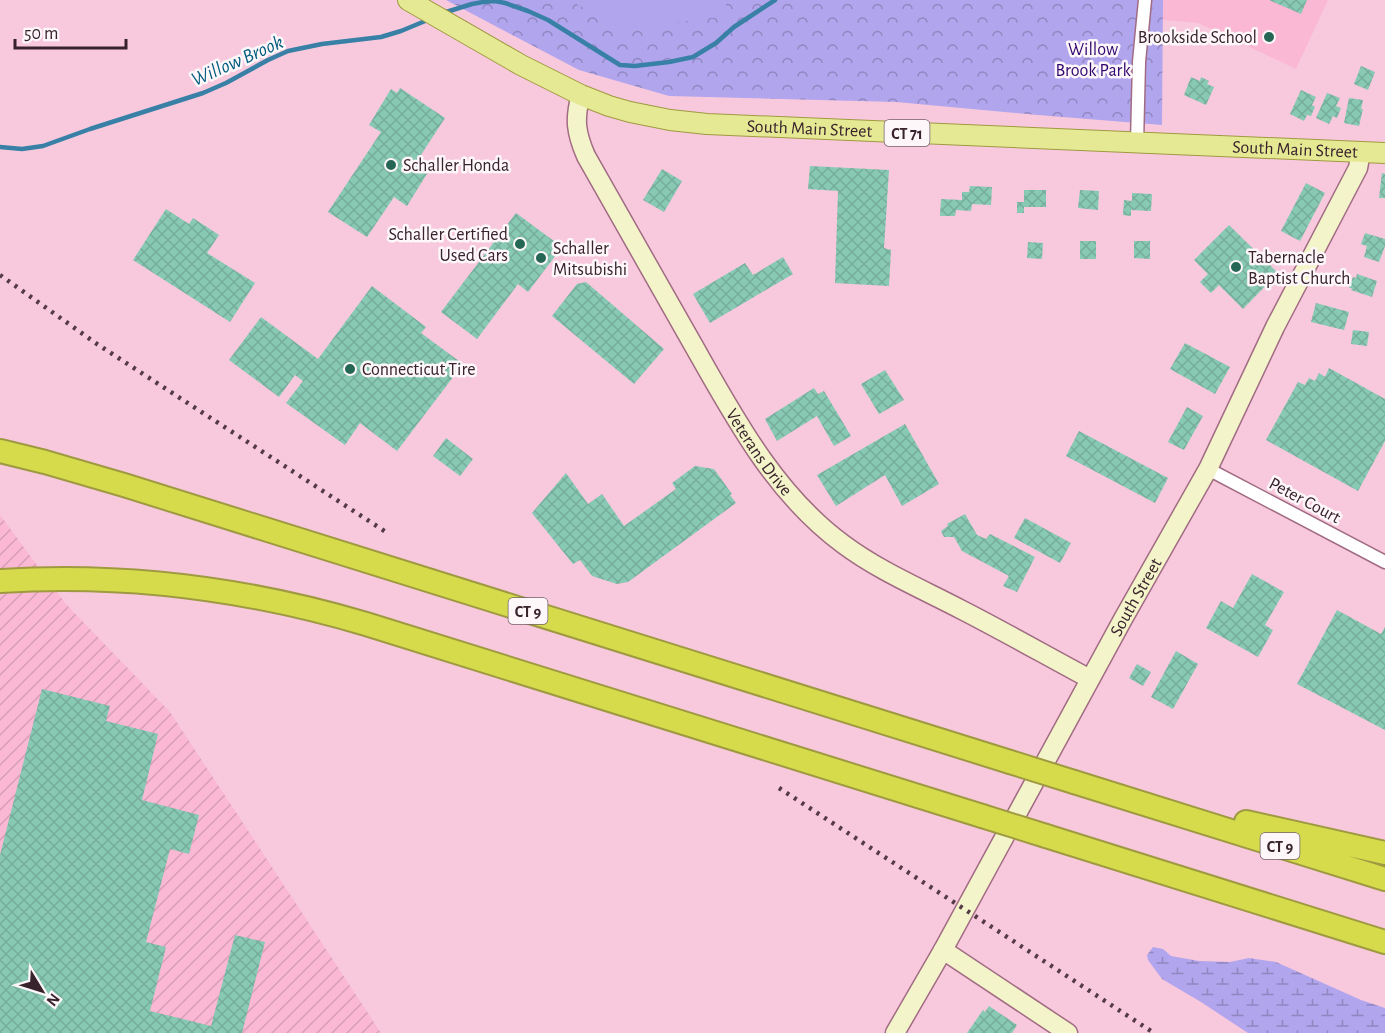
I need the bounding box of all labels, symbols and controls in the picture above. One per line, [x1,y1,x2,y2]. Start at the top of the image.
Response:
scale bar [15,12,126,50]
text: 50 m [24,25,58,43]
place label: Brookside School [1138,29,1257,47]
marker: Brookside School [1262,30,1276,44]
water label: Willow Brook [189,32,286,90]
park label: Willow Brook Park [1055,41,1131,80]
street label: South Main Street [746,118,873,141]
road number: CT 71 [884,120,930,146]
street label: South Main Street [1232,138,1358,162]
place label: Schaller Honda [403,157,509,175]
marker: Schaller Honda [384,158,398,172]
place label: Schaller Certified Used Cars [388,226,508,265]
marker: Schaller Certified Used Cars [513,237,527,251]
place label: Schaller Mitsubishi [553,240,627,279]
place label: Tabernacle Baptist Church [1248,249,1350,288]
marker: Schaller Mitsubishi [534,251,548,265]
marker: Tabernacle Baptist Church [1229,260,1243,274]
place label: Connecticut Tire [362,361,475,379]
marker: Connecticut Tire [343,362,357,376]
street label: Veterans Drive [722,406,795,500]
street label: Peter Court [1266,475,1343,527]
street label: South Street [1107,555,1166,640]
road number: CT 9 [508,598,548,624]
road number: CT 9 [1260,833,1300,859]
north arrow [12,961,72,1021]
text: N [43,990,63,1009]

